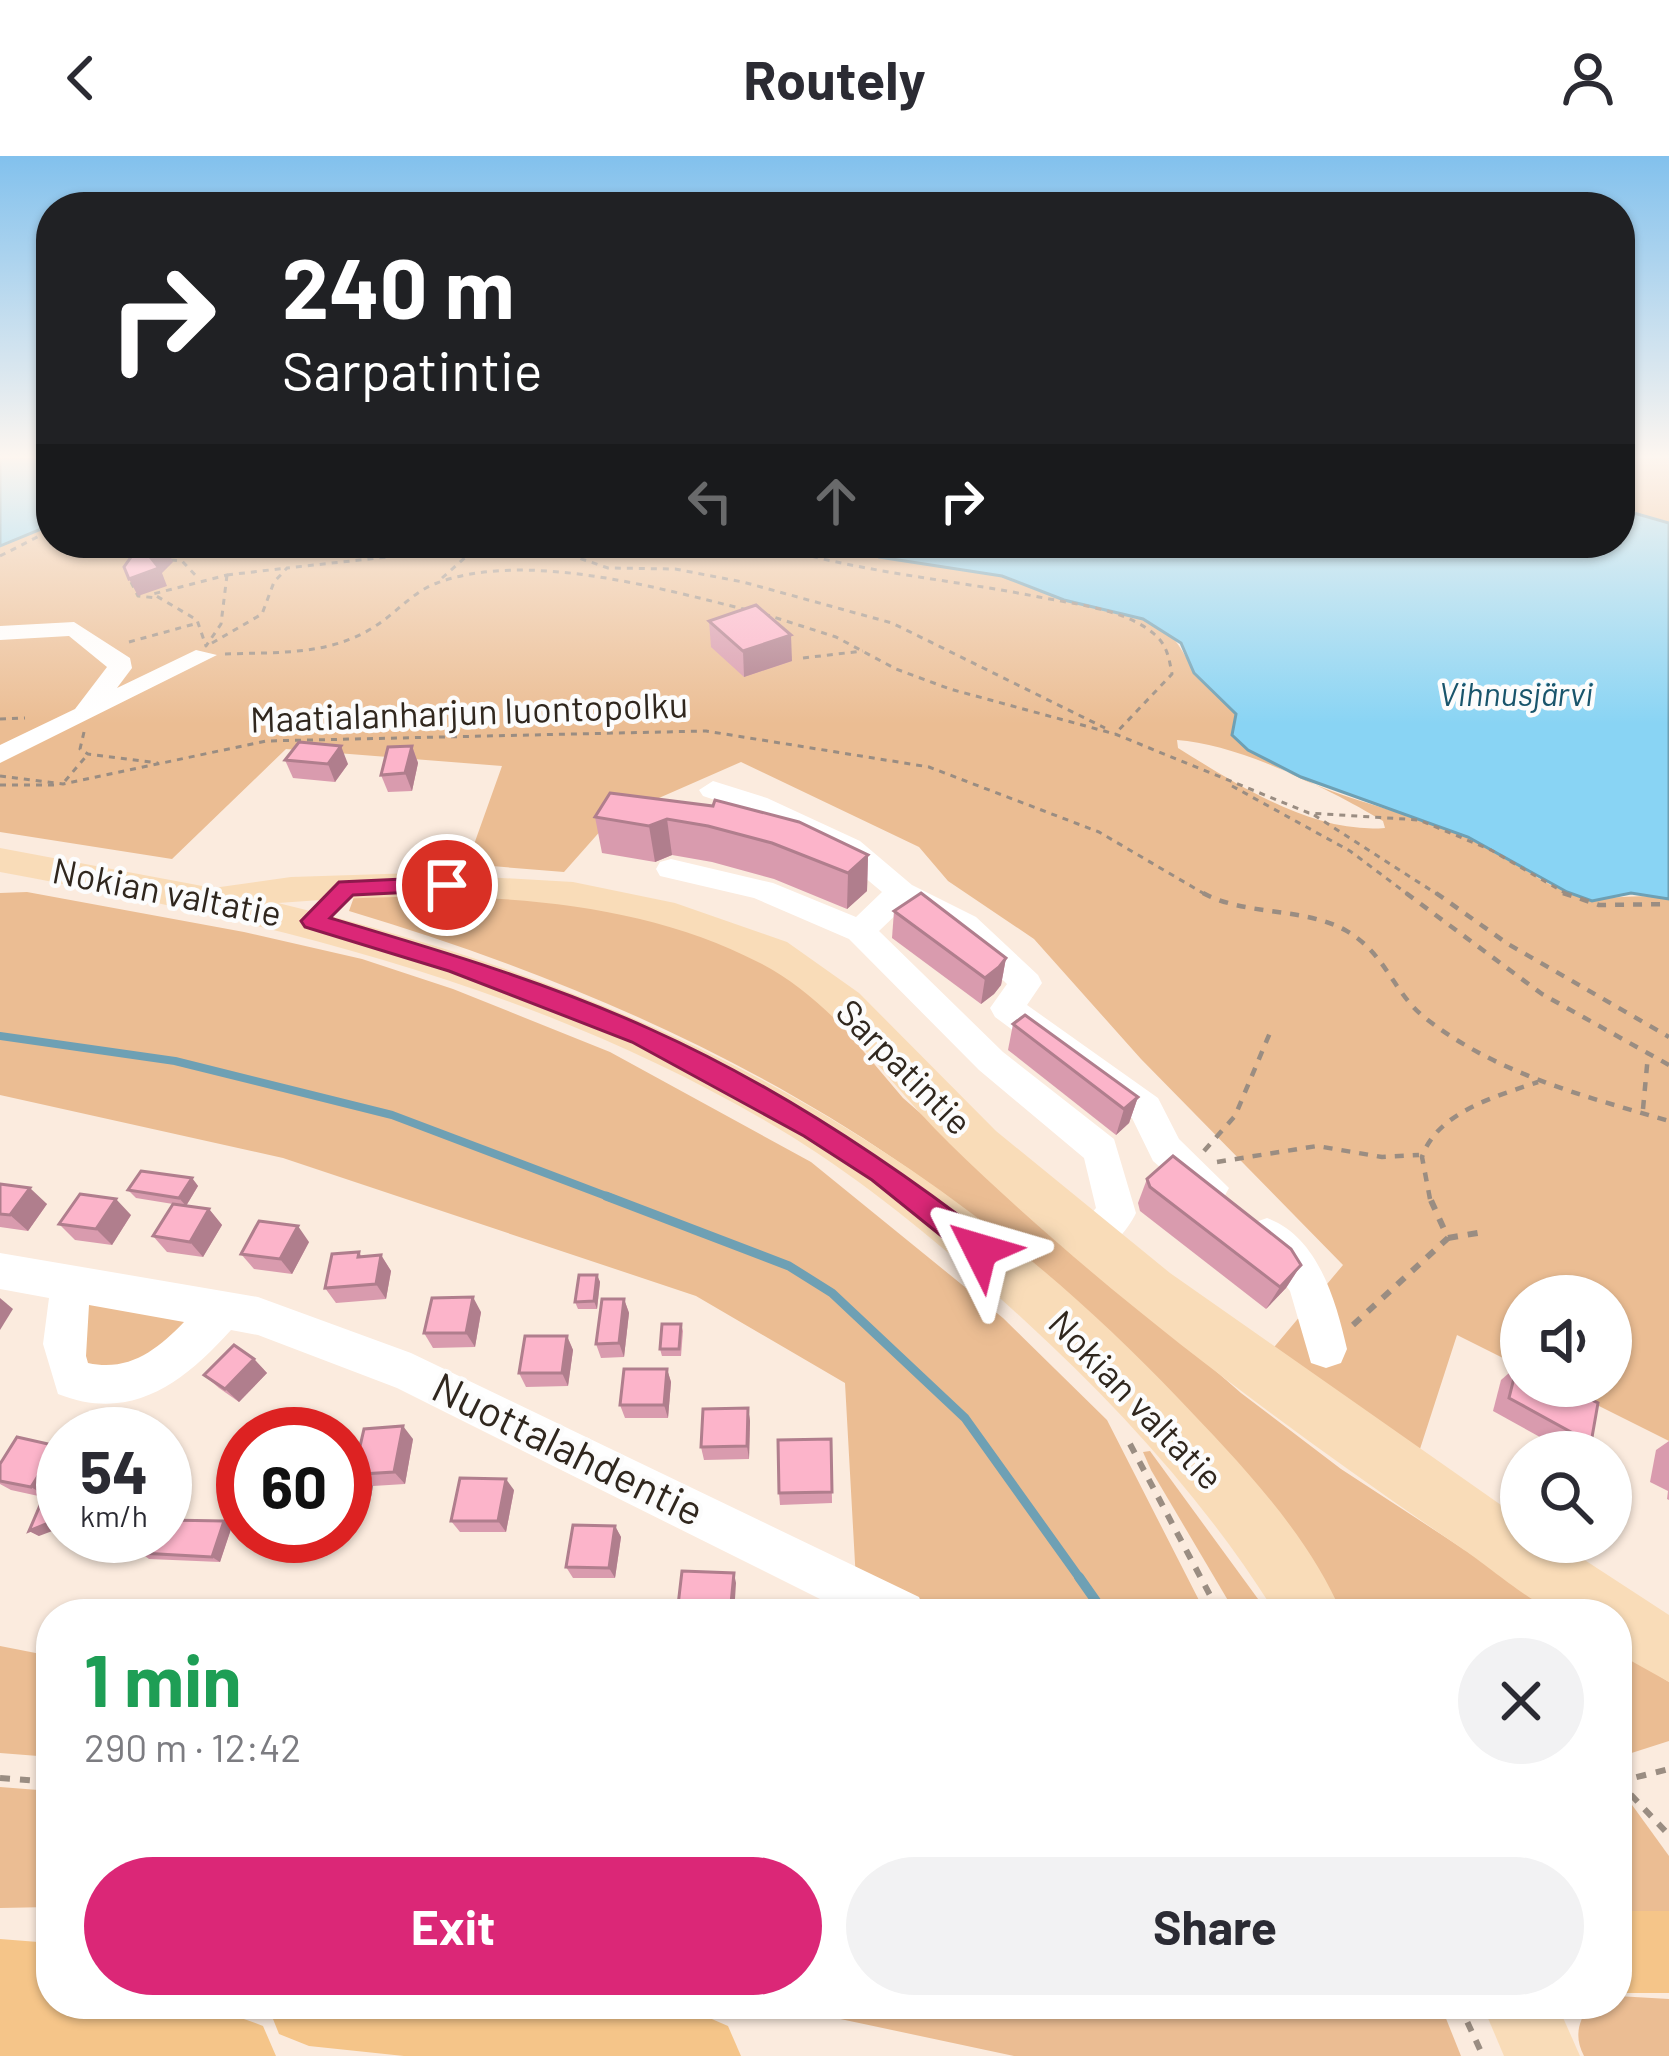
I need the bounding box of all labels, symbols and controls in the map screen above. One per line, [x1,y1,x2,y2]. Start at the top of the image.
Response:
icon: back [48,45,114,111]
icon: person [1555,45,1621,111]
text: Routely [743,46,926,111]
text: 240 m [282,235,515,336]
icon: right [84,240,240,396]
text: Sarpatintie [282,337,543,402]
icon: left [677,468,743,534]
icon: ahead [803,468,869,534]
icon: right [929,468,995,534]
water label: Vihnusjärvi [1439,673,1593,713]
street label: Maatialanharjun luontopolku [249,681,689,740]
pin [396,834,498,936]
street label: Nokian valtatie [49,847,285,934]
icon: arrive [414,852,480,918]
street label: Sarpatintie [828,989,982,1143]
position arrow [917,1187,1043,1313]
map controls [1500,1275,1632,1563]
button: sound [1500,1275,1632,1407]
street label: Nokian valtatie [1041,1300,1233,1497]
street label: Nuottalahdentie [425,1360,713,1534]
speed limit sign: 60 [216,1407,372,1563]
button: search [1500,1431,1632,1563]
text: 54 [80,1434,148,1506]
text: km/h [80,1497,148,1533]
text: 1 min [84,1635,242,1721]
button: close [1458,1638,1584,1764]
text: 290 m · 12:42 [84,1723,301,1770]
button: Exit [84,1857,822,1995]
button: Share [846,1857,1584,1995]

